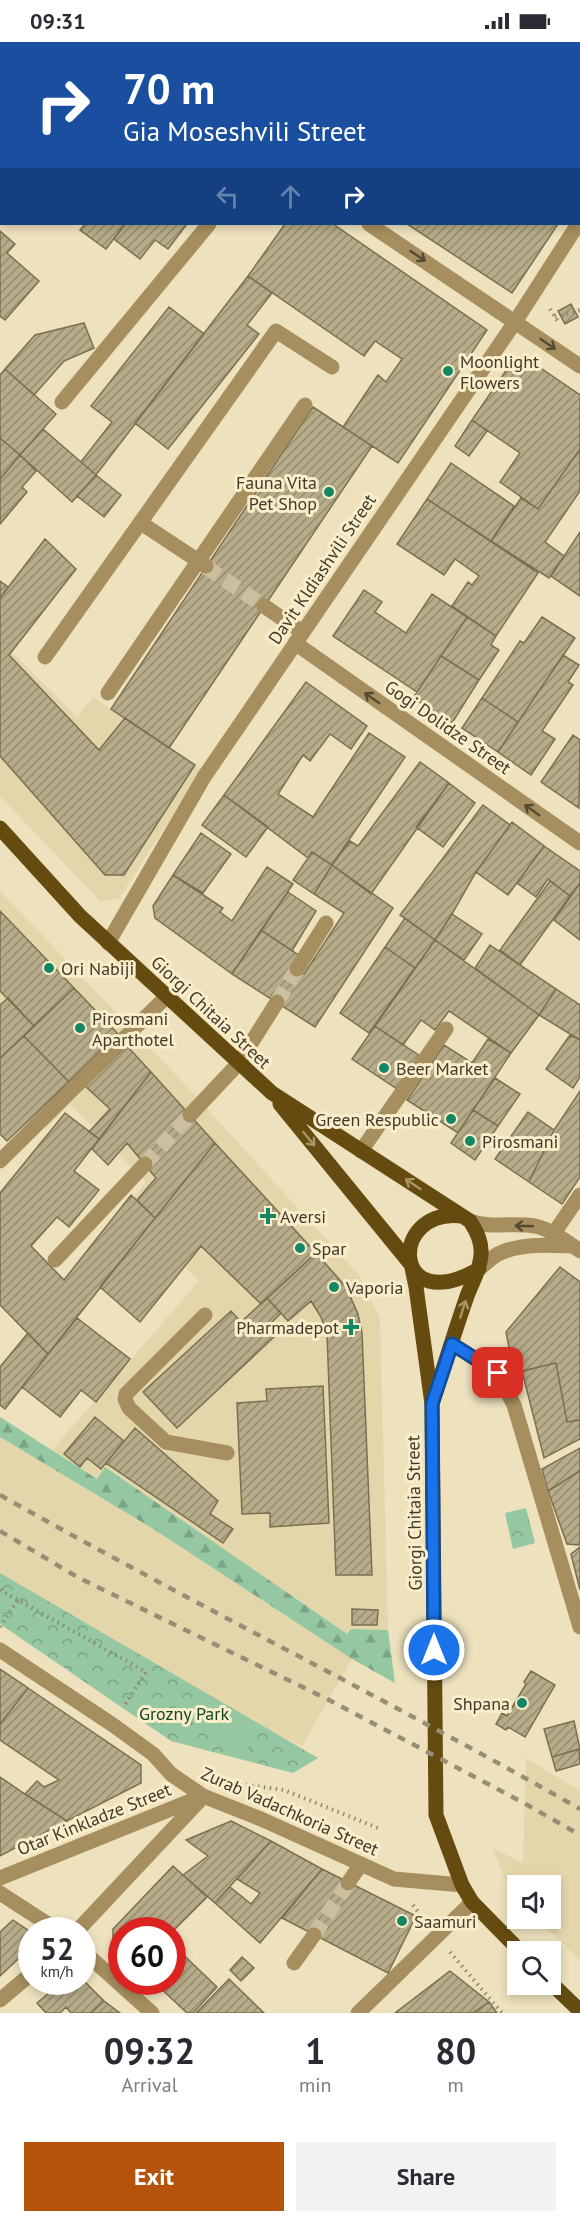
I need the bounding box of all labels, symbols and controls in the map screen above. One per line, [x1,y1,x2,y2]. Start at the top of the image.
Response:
text: 09:31 [30,7,86,35]
text: 70 m [123,61,215,116]
icon: right [24,66,102,144]
text: Gia Moseshvili Street [123,114,366,148]
icon: left [211,180,244,213]
icon: ahead [274,180,307,213]
icon: right [337,180,370,213]
one-way arrow [409,250,426,262]
one-way arrow [539,338,555,350]
place label: Moonlight Flowers [460,350,539,394]
marker: Moonlight Flowers [441,364,455,378]
place label: Fauna Vita Pet Shop [236,471,317,515]
marker: Fauna Vita Pet Shop [322,485,336,499]
street label: Davit Kldiashvili Street [263,489,381,649]
street label: Gogi Dolidze Street [380,675,516,779]
one-way arrow [365,692,381,704]
one-way arrow [525,804,541,816]
street label: Giorgi Chitaia Street [146,951,276,1073]
place label: Ori Nabiji [61,957,134,980]
marker: Ori Nabiji [42,961,56,975]
place label: Pirosmani Aparthotel [92,1007,174,1051]
marker: Pirosmani Aparthotel [73,1021,87,1035]
place label: Beer Market [396,1057,488,1080]
marker: Beer Market [377,1061,391,1075]
place label: Green Respublic [315,1108,439,1131]
marker: Green Respublic [444,1112,458,1126]
place label: Pirosmani [482,1130,558,1153]
one-way arrow [302,1131,315,1147]
marker: Pirosmani [463,1134,477,1148]
one-way arrow [405,1178,422,1190]
place label: Aversi [280,1205,326,1228]
marker: Aversi [261,1209,275,1223]
one-way arrow [515,1220,535,1232]
place label: Spar [312,1237,346,1260]
marker: Spar [293,1241,307,1255]
place label: Vaporia [345,1276,404,1299]
marker: Vaporia [327,1280,341,1294]
one-way arrow [458,1300,469,1319]
place label: Pharmadepot [236,1316,339,1339]
marker: Pharmadepot [344,1320,358,1334]
pin [472,1347,523,1398]
icon: arrive [481,1356,514,1389]
street label: Giorgi Chitaia Street [401,1435,427,1591]
position arrow [402,1618,466,1682]
place label: Shpana [453,1692,510,1715]
marker: Shpana [515,1696,529,1710]
park label: Grozny Park [139,1702,229,1725]
street label: Zurab Vadachkoria Street [198,1762,382,1860]
street label: Otar Kinkladze Street [14,1778,174,1860]
map controls [507,1875,561,1995]
button: sound [507,1875,561,1929]
place label: Saamuri [414,1910,477,1933]
marker: Saamuri [395,1914,409,1928]
speed limit sign: 60 [108,1917,186,1995]
text: 52 [40,1929,74,1968]
button: search [507,1941,561,1995]
text: km/h [41,1962,73,1981]
text: 09:32 [104,2027,195,2074]
text: 1 [305,2027,325,2074]
text: 80 [435,2027,476,2074]
text: Arrival [121,2072,178,2098]
text: min [299,2072,332,2098]
text: m [448,2072,464,2098]
button: Exit [24,2142,284,2211]
button: Share [296,2142,556,2211]

